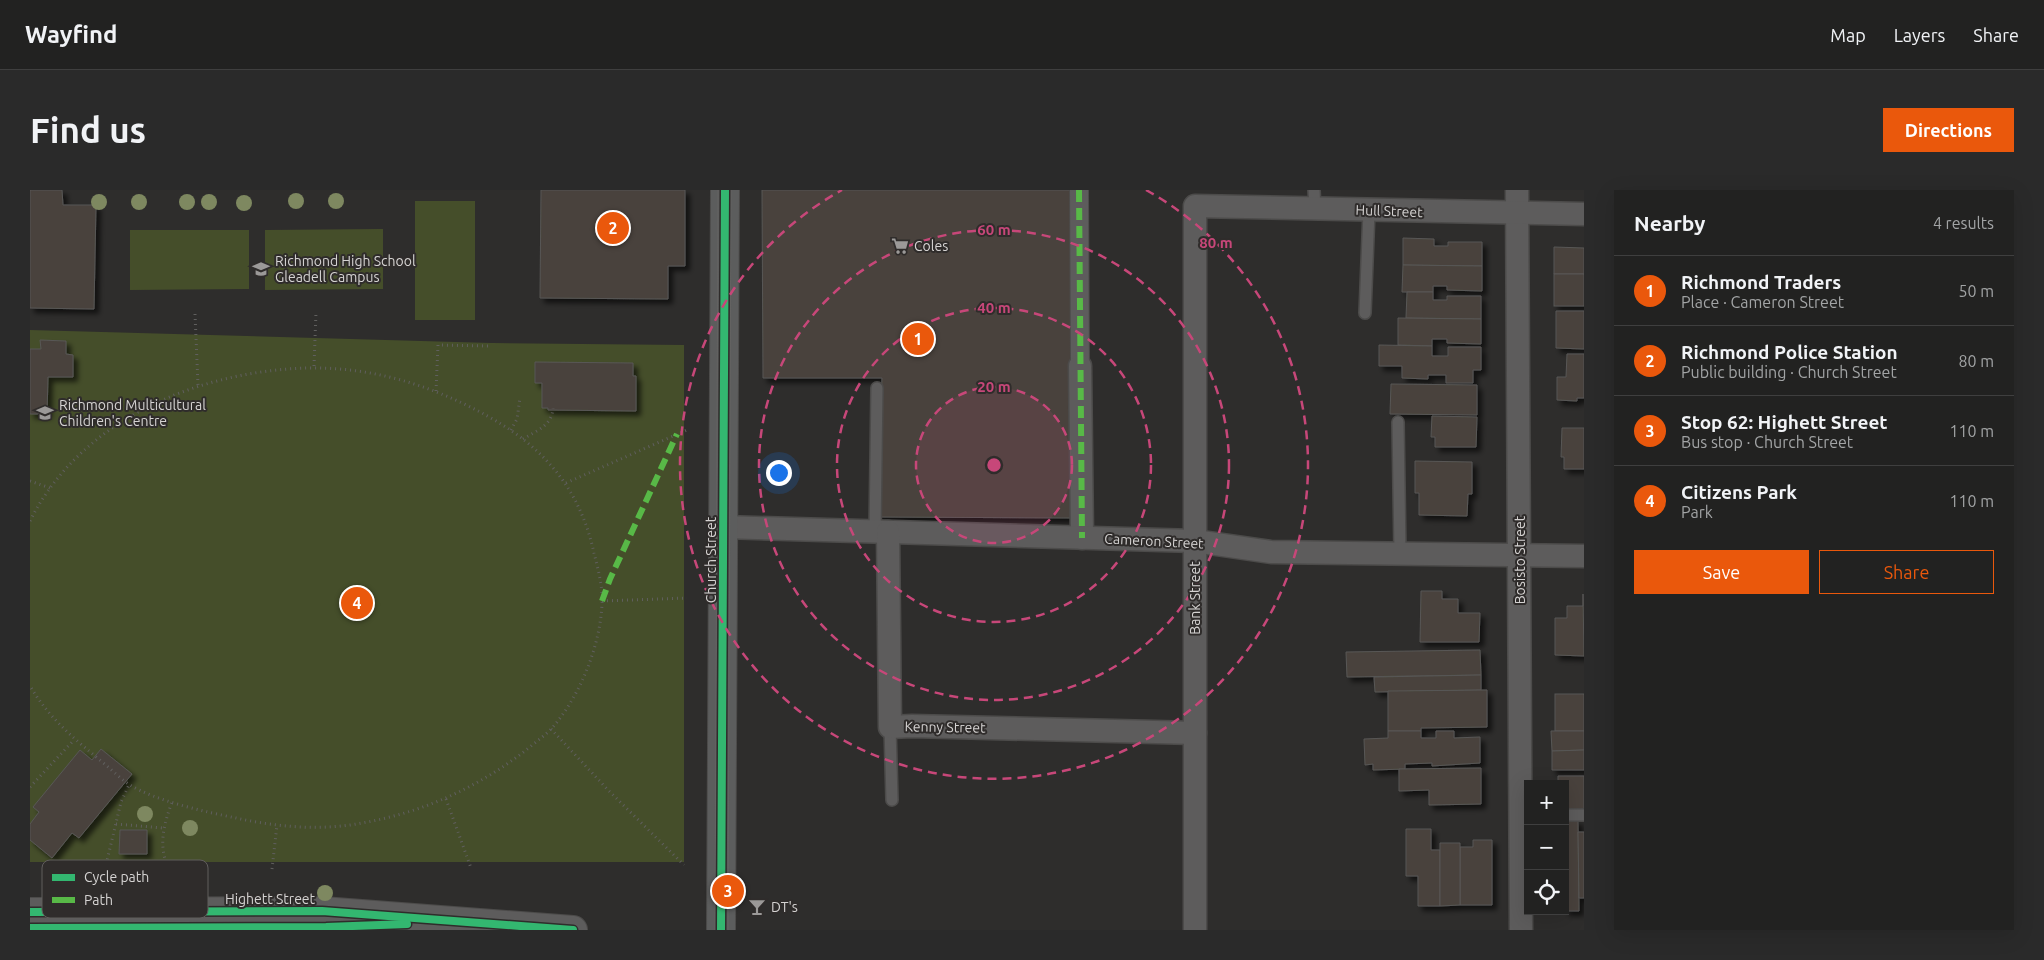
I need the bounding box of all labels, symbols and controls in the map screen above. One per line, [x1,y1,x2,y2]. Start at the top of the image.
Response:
text: Wayfind [25,21,117,48]
text: Map [1830,25,1866,45]
text: Layers [1894,25,1945,45]
text: Share [1973,25,2019,45]
button: Directions [1883,108,2014,152]
text: Find us [30,110,146,150]
street label: Hull Street [1355,202,1423,220]
pin: 2 [597,209,629,247]
text: Nearby [1634,211,1705,235]
text: 4 results [1933,214,1994,232]
text: 60 m [977,221,1011,238]
text: 80 m [1199,234,1233,251]
supermarket icon: Coles [890,236,910,256]
place label: Coles [914,238,948,254]
place label: Richmond High School Gleadell Campus [275,253,416,285]
school or university icon: Richmond High School Gleadell Campus [251,259,271,279]
text: Richmond Traders [1681,271,1841,293]
text: 1 [1645,282,1655,300]
text: 50 m [1958,282,1994,300]
text: Place · Cameron Street [1681,293,1844,311]
text: 40 m [977,299,1011,316]
pin: 1 [902,320,934,358]
text: Richmond Police Station [1681,341,1898,363]
text: 2 [1645,352,1655,370]
text: 80 m [1958,352,1994,370]
text: Public building · Church Street [1681,363,1897,381]
text: 20 m [977,378,1011,395]
place label: Richmond Multicultural Children's Centre [59,397,206,429]
school or university icon: Richmond Multicultural Children's Centre [35,403,55,423]
text: Stop 62: Highett Street [1681,411,1888,433]
text: 3 [1645,422,1655,440]
text: 110 m [1949,422,1994,440]
text: Bus stop · Church Street [1681,433,1853,451]
centre of rings [985,456,1003,474]
your location [766,460,792,486]
text: Citizens Park [1681,481,1797,503]
text: 4 [1645,492,1655,510]
text: 110 m [1949,492,1994,510]
text: Park [1681,503,1713,521]
street label: Bosisto Street [1512,515,1528,604]
street label: Church Street [703,516,719,603]
street label: Cameron Street [1104,530,1205,552]
button: Save [1634,550,1809,594]
button: Share [1819,550,1994,594]
street label: Bank Street [1187,561,1203,635]
pin: 4 [341,584,373,622]
street label: Kenny Street [904,718,986,736]
map controls [1524,780,1569,915]
button: + [1524,780,1569,825]
button: − [1524,825,1569,870]
legend [42,860,208,918]
text: Cycle path [84,869,149,885]
button: locate [1524,870,1569,915]
pin: 3 [712,872,744,910]
street label: Highett Street [225,891,316,907]
text: Path [84,892,113,908]
bar icon: DT's [747,897,767,917]
place label: DT's [771,899,798,915]

